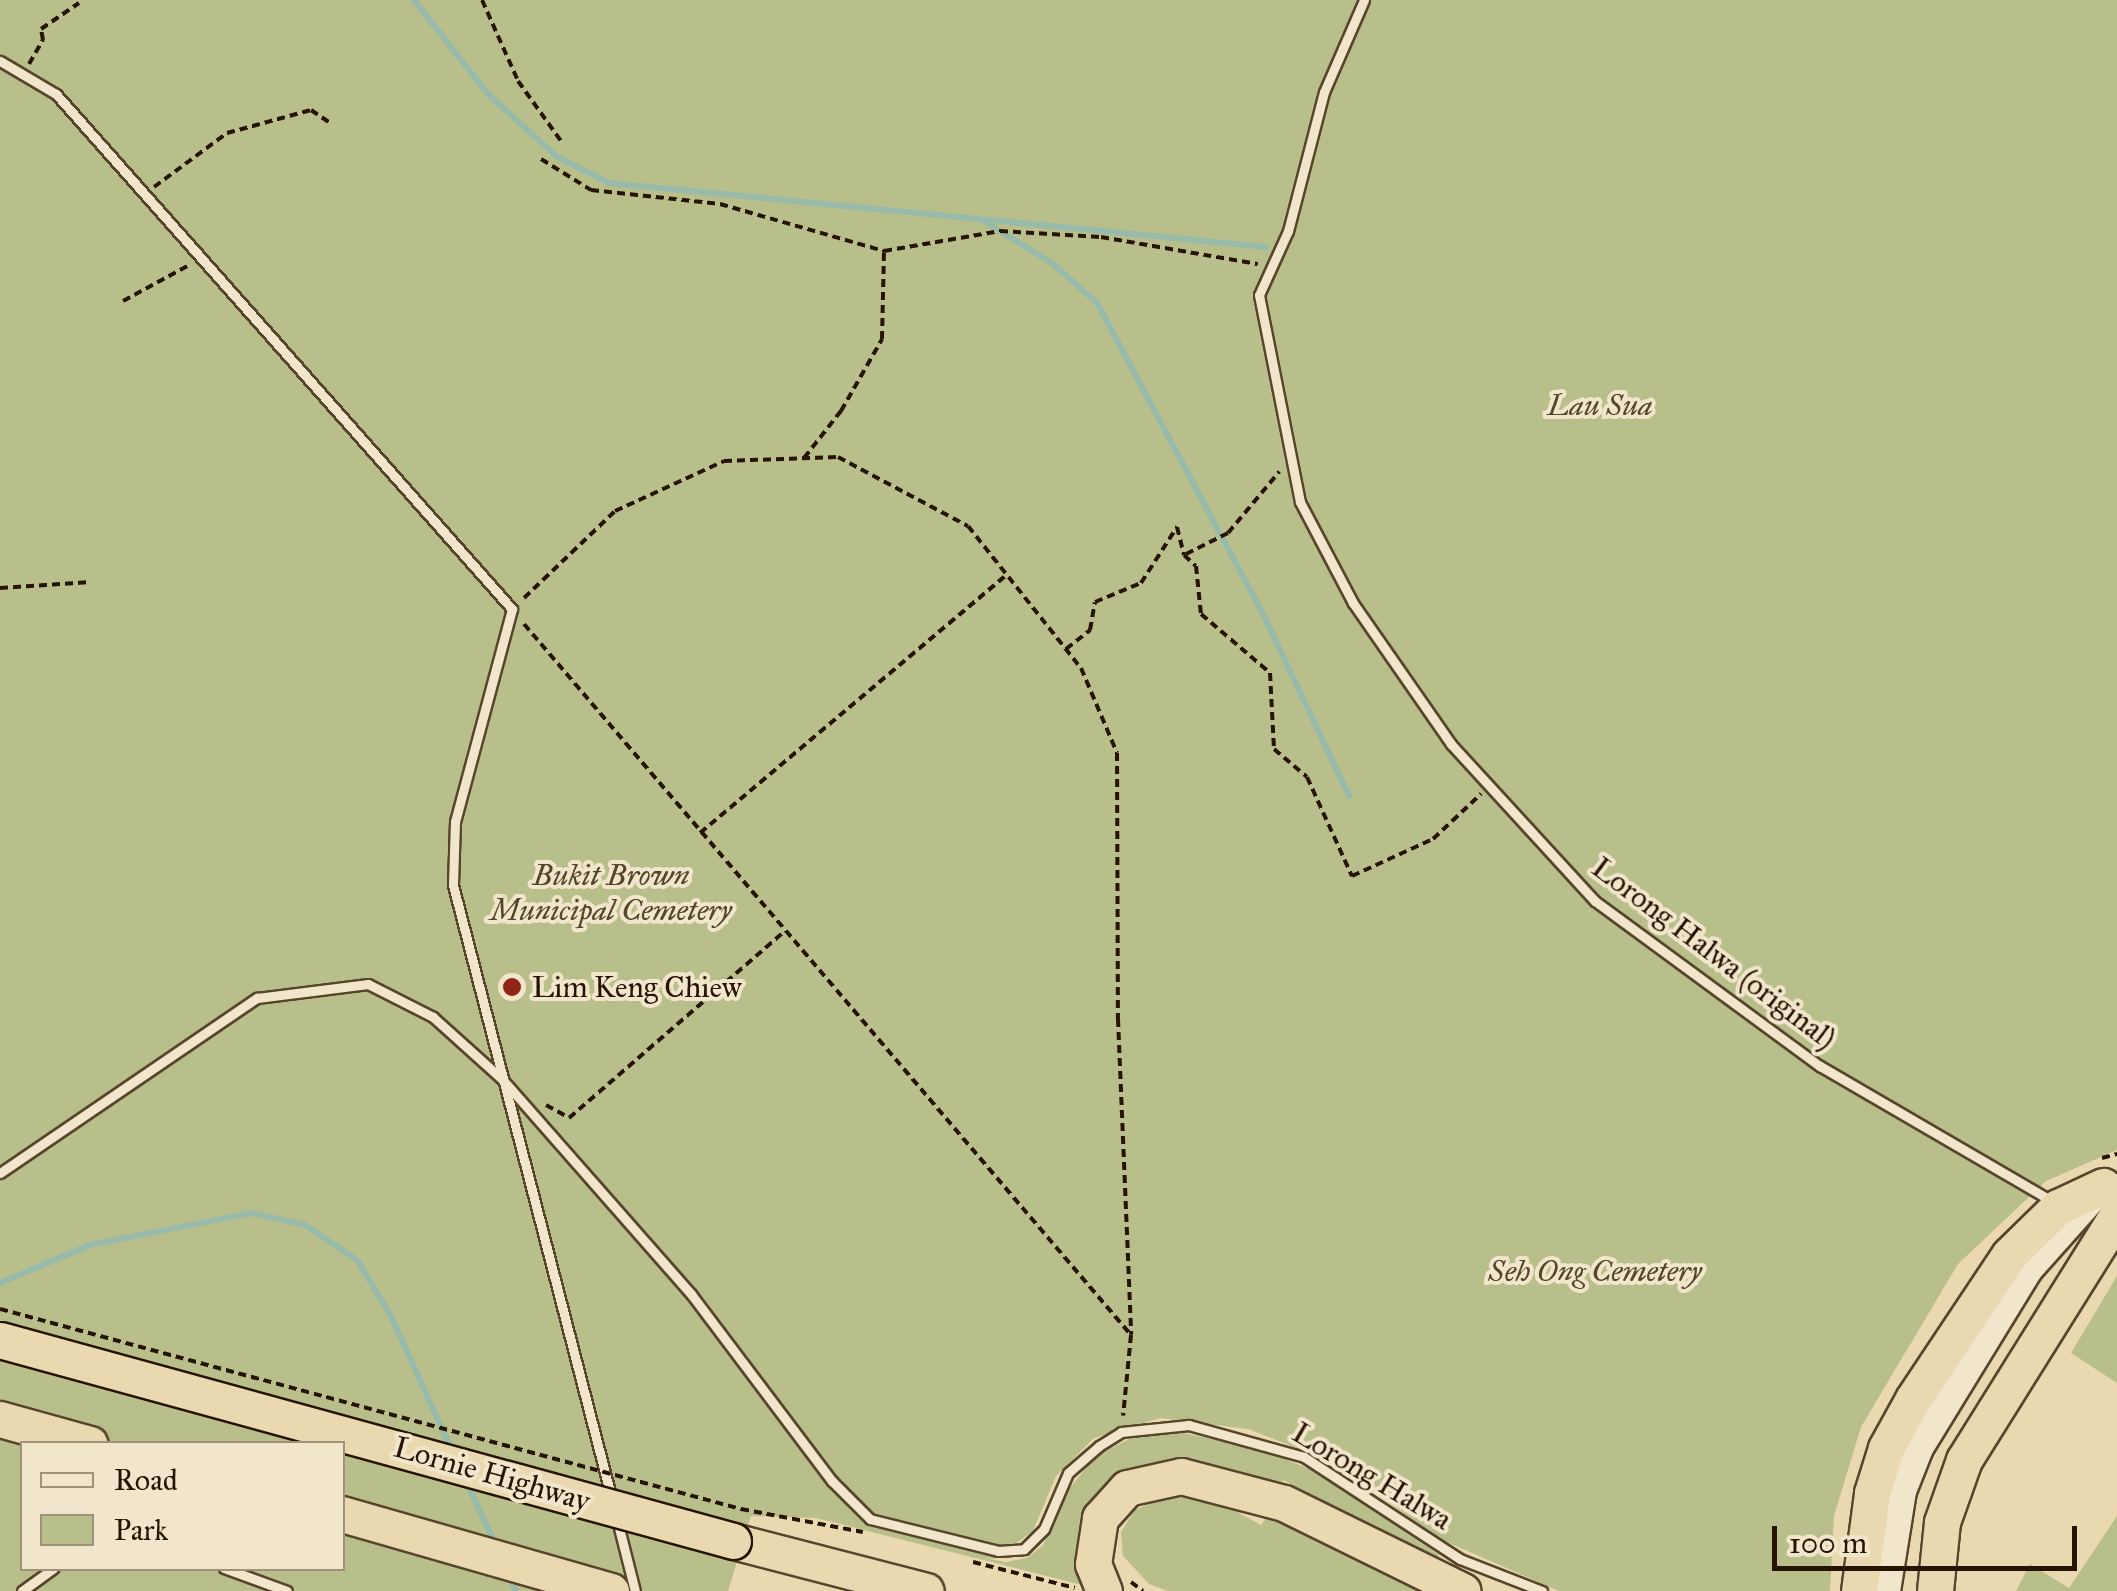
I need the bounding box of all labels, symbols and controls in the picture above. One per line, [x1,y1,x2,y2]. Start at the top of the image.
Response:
park label: Lau Sua [1548,387,1652,423]
street label: Lorong Halwa (original) [1585,849,1843,1057]
park label: Bukit Brown Municipal Cemetery [490,857,732,928]
place label: Lim Keng Chiew [532,969,742,1005]
marker: Lim Keng Chiew [501,976,523,998]
park label: Seh Ong Cemetery [1488,1253,1702,1289]
street label: Lorong Halwa [1286,1414,1458,1538]
street label: Lornie Highway [390,1429,594,1519]
legend [20,1441,345,1571]
text: Road [114,1462,178,1498]
scale bar [1777,1506,2082,1568]
text: Park [114,1512,168,1548]
text: 100 m [1789,1525,1867,1561]

